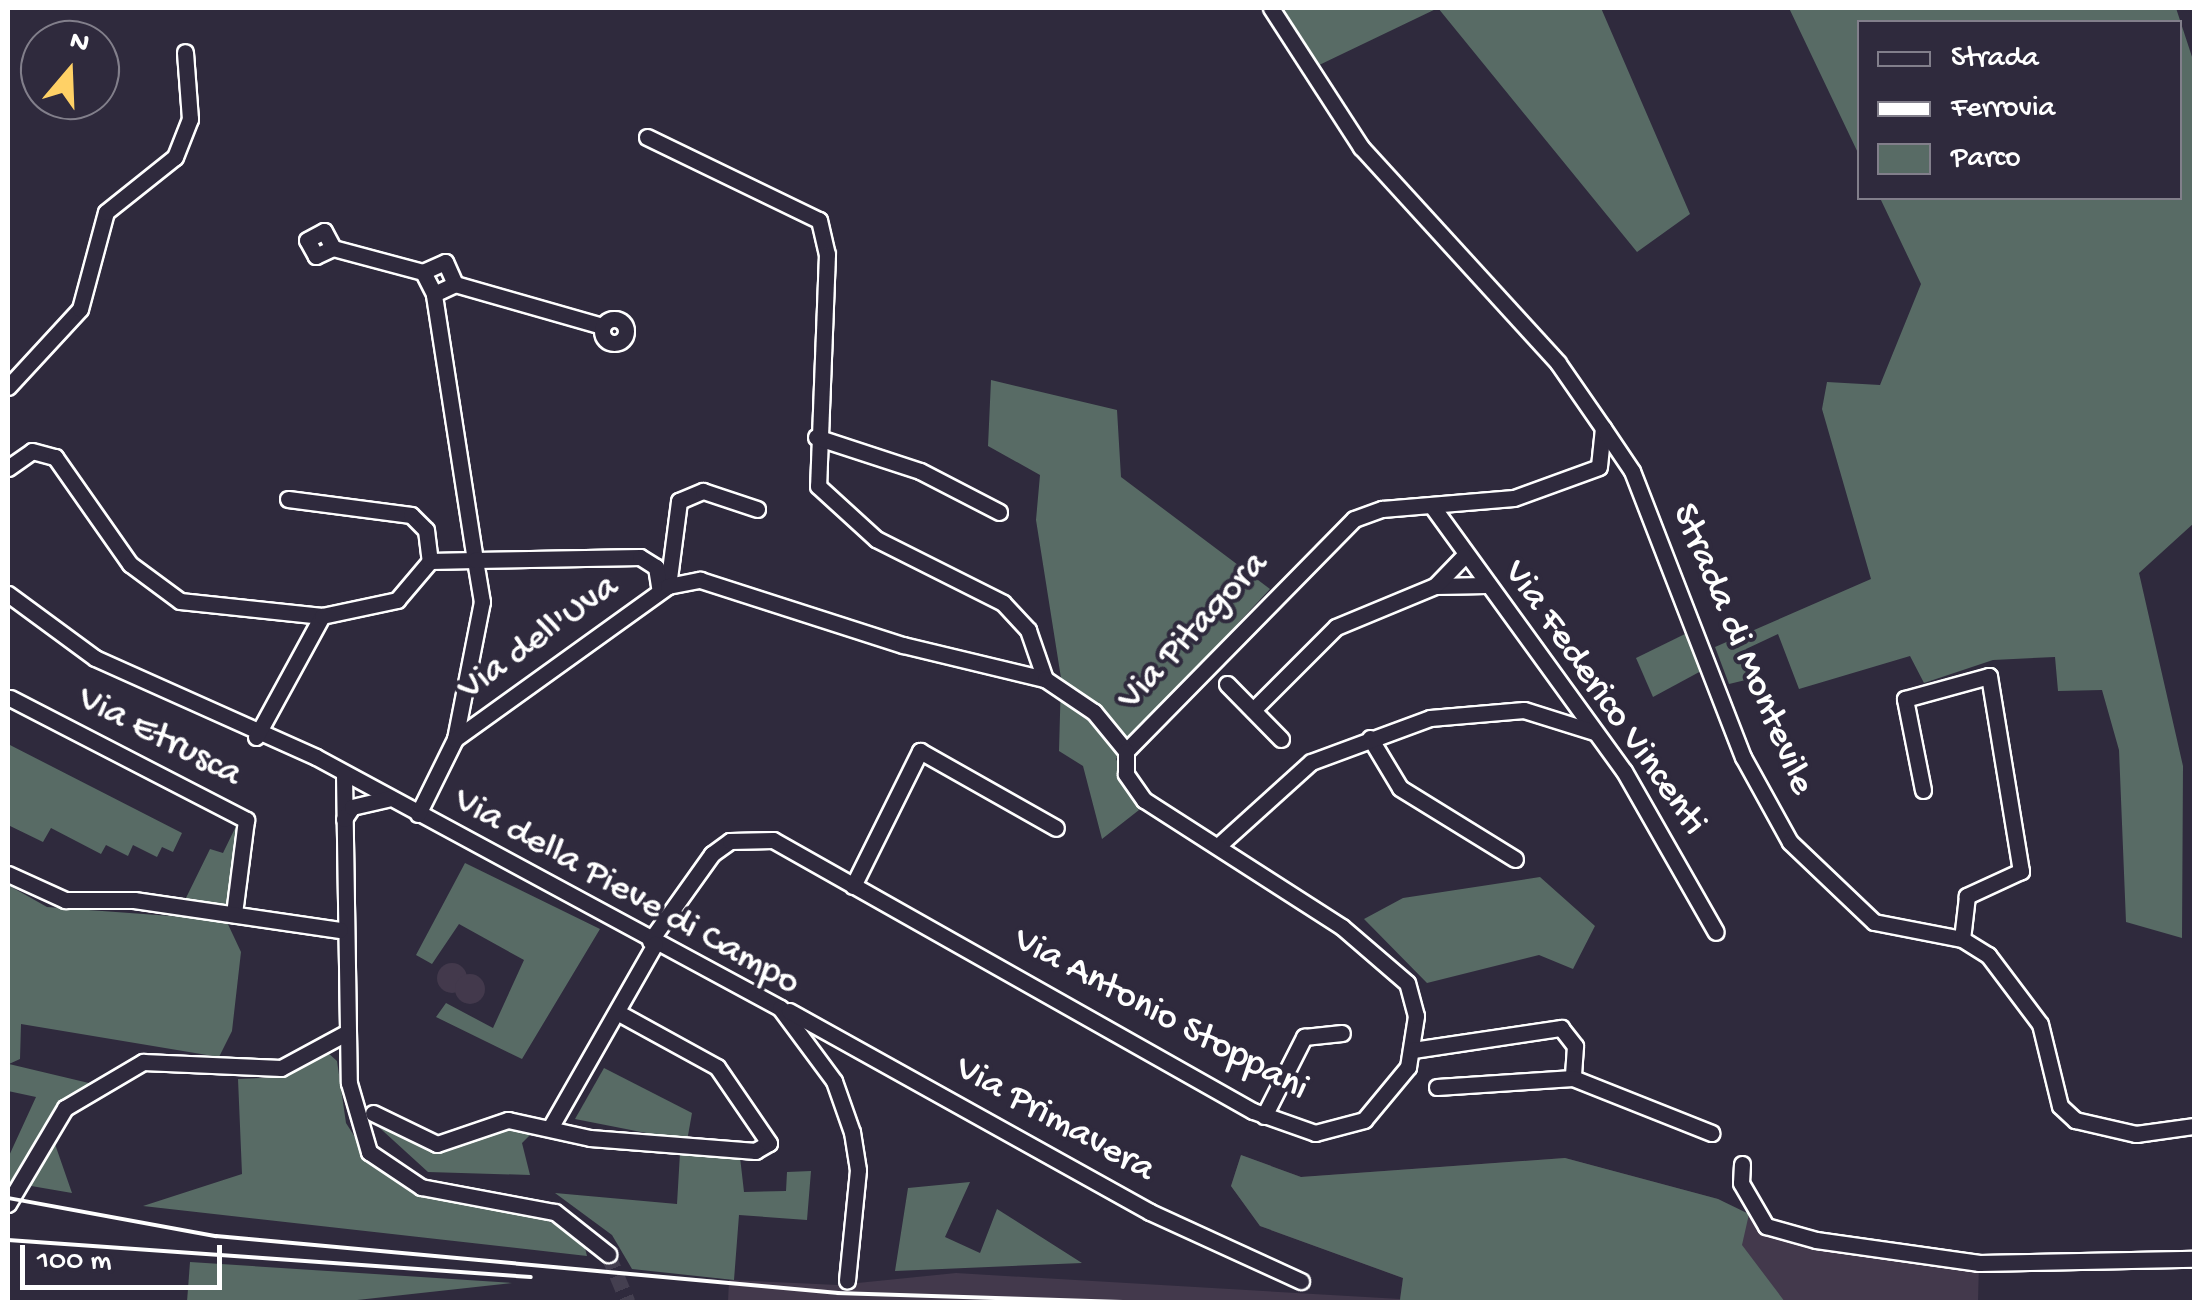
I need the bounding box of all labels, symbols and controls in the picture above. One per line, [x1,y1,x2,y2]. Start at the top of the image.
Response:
north arrow [20,20,120,120]
legend [1857,20,2182,200]
text: N [65,24,93,62]
text: Strada [1951,42,2039,77]
text: Ferrovia [1951,92,2055,127]
text: Parco [1951,142,2021,177]
street label: Strada di Montevile [1659,498,1823,802]
street label: Via Pitagora [1109,543,1279,721]
street label: Via Federico Vincenti [1491,553,1715,845]
street label: Via dell'Uva [450,565,628,713]
street label: Via Etrusca [69,677,249,799]
street label: Via della Pieve di Campo [445,779,807,1007]
street label: Via Antonio Stoppani [1005,919,1315,1113]
street label: Via Primavera [946,1047,1162,1195]
scale bar [25,1225,228,1287]
text: 100 m [37,1245,112,1280]

